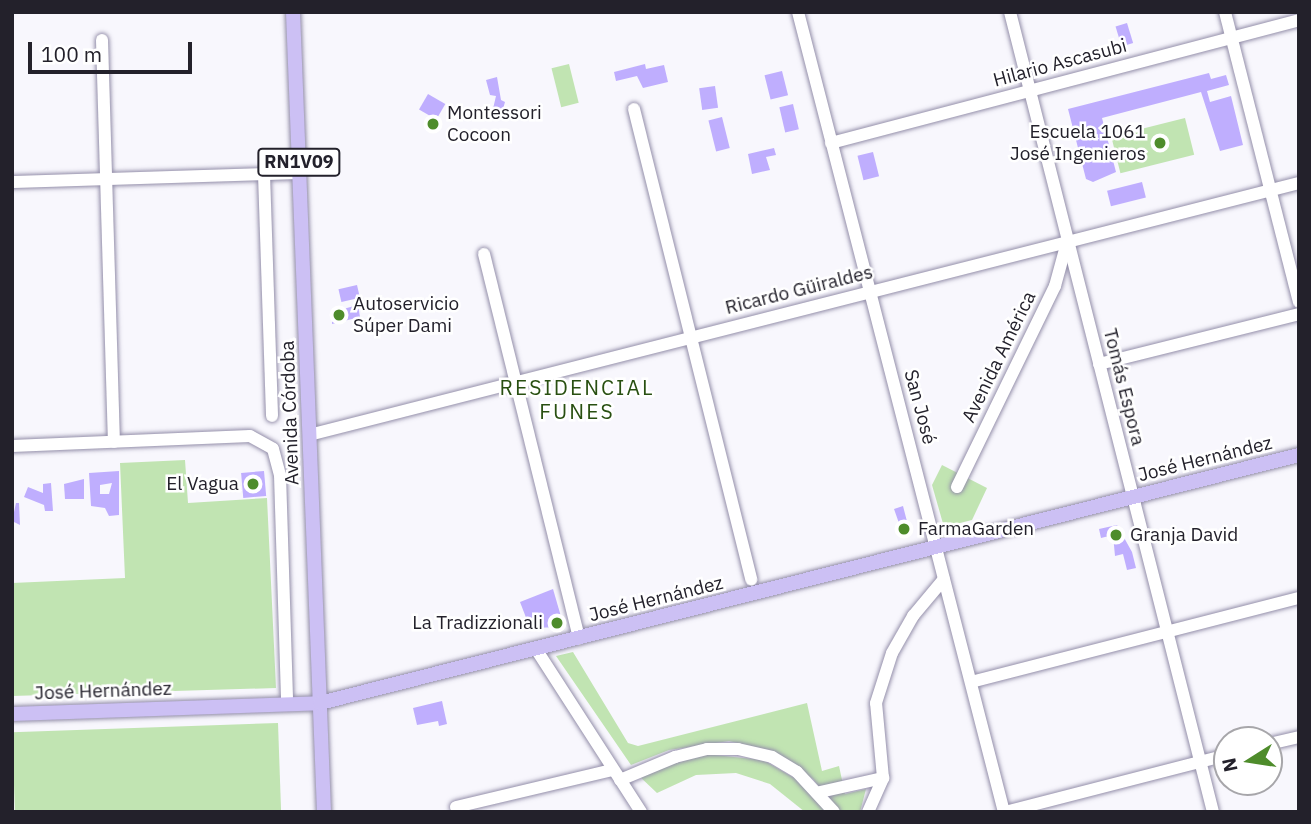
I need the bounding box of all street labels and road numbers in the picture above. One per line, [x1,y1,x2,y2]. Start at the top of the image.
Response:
street label: Hilario Ascasubi [991,34,1129,92]
road number: RN1V09 [257,148,341,176]
street label: Ricardo Güiraldes [723,261,875,319]
street label: Avenida América [957,288,1041,426]
street label: Tomás Espora [1098,326,1150,448]
street label: Avenida Córdoba [276,340,304,486]
street label: San José [899,367,941,447]
street label: José Hernández [1136,431,1274,487]
street label: José Hernández [587,571,725,627]
street label: José Hernández [34,677,172,705]

